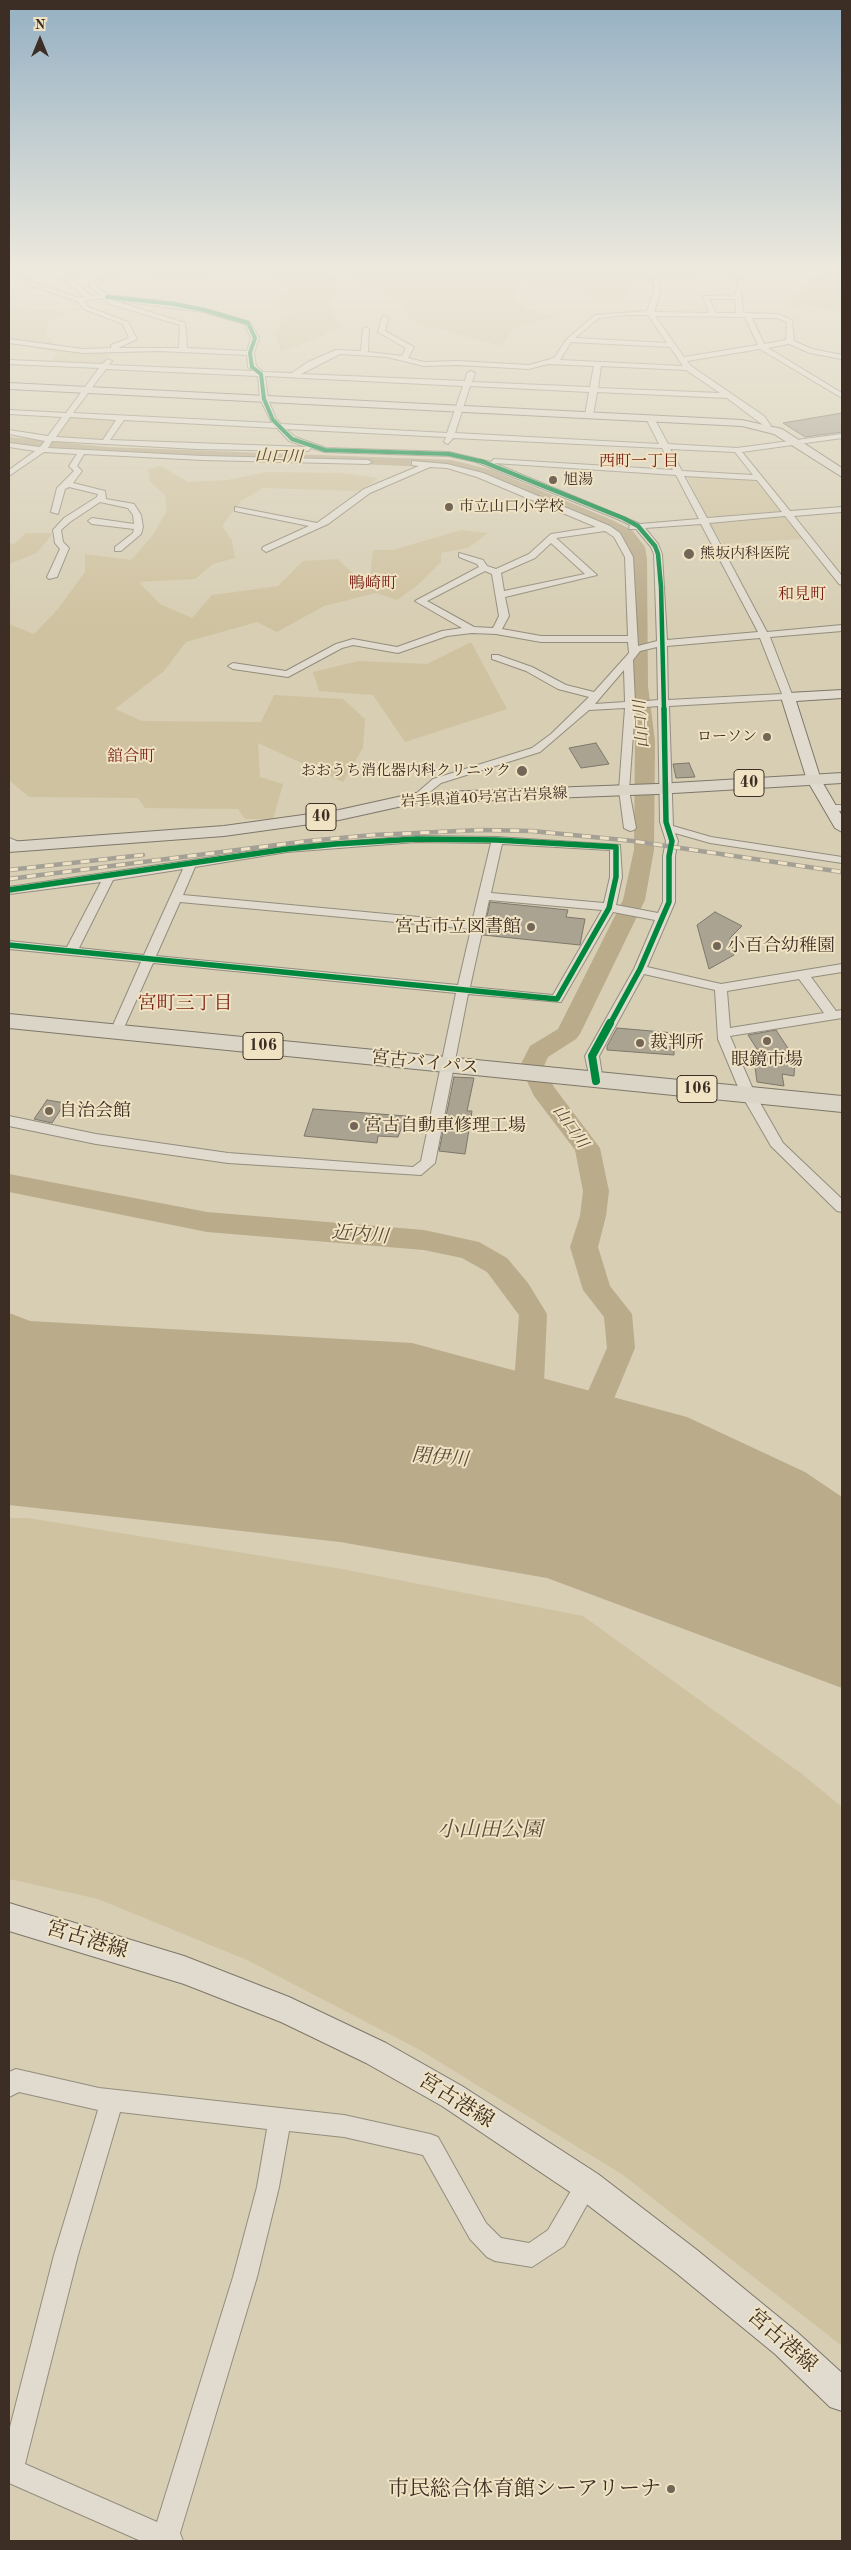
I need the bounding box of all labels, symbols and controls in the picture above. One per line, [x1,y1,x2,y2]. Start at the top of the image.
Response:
north arrow [15,15,65,65]
text: N [35,18,45,32]
water label: 山口川 [255,447,303,467]
district label: 西町一丁目 [599,452,679,472]
place label: 旭湯 [563,471,593,489]
marker: 旭湯 [547,474,559,486]
place label: 市立山口小学校 [459,498,564,516]
marker: 市立山口小学校 [443,501,455,513]
place label: 熊坂内科医院 [700,545,790,563]
marker: 熊坂内科医院 [682,547,696,561]
district label: 鴨崎町 [349,574,397,594]
district label: 和見町 [778,585,826,605]
water label: 山口川 [631,699,653,749]
place label: ローソン [697,728,757,746]
marker: ローソン [761,731,773,743]
district label: 舘合町 [107,747,155,767]
place label: おおうち消化器内科クリニック [301,762,511,780]
marker: おおうち消化器内科クリニック [515,764,529,778]
road number: 40 [734,770,764,796]
street label: 岩手県道40号宮古岩泉線 [400,785,568,811]
road number: 40 [306,804,336,830]
place label: 宮古市立図書館 [395,916,521,938]
marker: 宮古市立図書館 [525,921,537,933]
place label: 小百合幼稚園 [727,935,835,957]
marker: 小百合幼稚園 [711,940,723,952]
district label: 宮町三丁目 [138,993,232,1015]
road number: 106 [243,1032,283,1060]
place label: 裁判所 [650,1032,704,1054]
marker: 眼鏡市場 [761,1035,773,1047]
marker: 裁判所 [634,1037,646,1049]
street label: 宮古バイパス [370,1047,480,1079]
place label: 眼鏡市場 [731,1049,803,1071]
road number: 106 [677,1076,717,1102]
place label: 自治会館 [59,1100,131,1122]
water label: 山口川 [548,1102,592,1152]
marker: 自治会館 [43,1105,55,1117]
place label: 宮古自動車修理工場 [364,1115,526,1137]
marker: 宮古自動車修理工場 [348,1120,360,1132]
water label: 近内川 [331,1221,389,1249]
water label: 閉伊川 [411,1444,469,1472]
park label: 小山田公園 [438,1817,542,1843]
street label: 宮古港線 [43,1916,131,1964]
street label: 宮古港線 [414,2068,498,2134]
street label: 宮古港線 [742,2304,822,2378]
place label: 市民総合体育館シーアリーナ [388,2476,661,2502]
marker: 市民総合体育館シーアリーナ [665,2483,677,2495]

